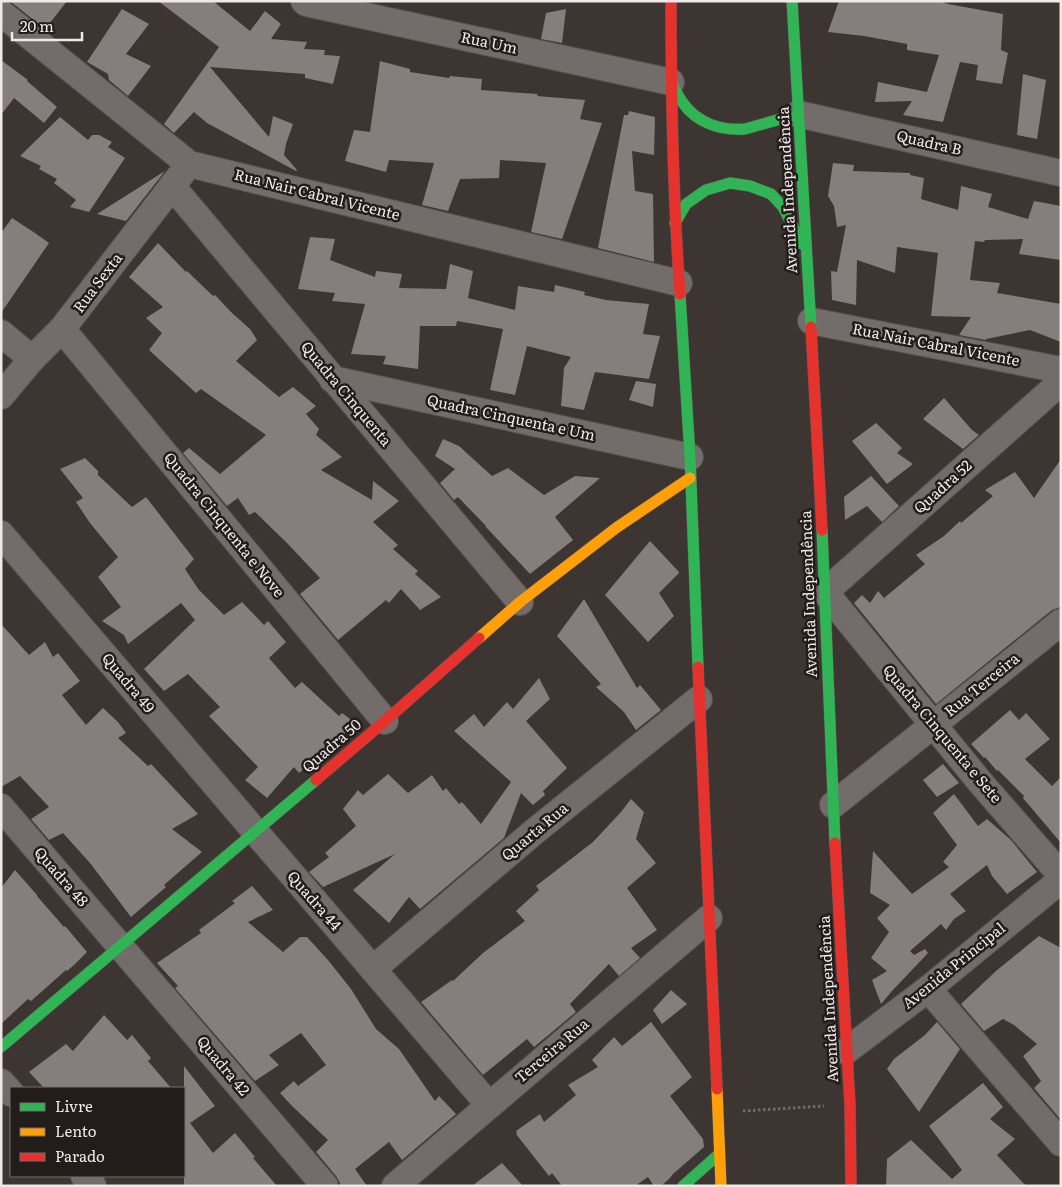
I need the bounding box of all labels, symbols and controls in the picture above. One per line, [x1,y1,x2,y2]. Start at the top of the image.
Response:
scale bar [12,10,82,42]
text: 20 m [20,14,54,37]
street label: Rua Um [459,24,520,59]
street label: Avenida Independência [771,105,802,274]
street label: Quadra B [895,123,964,160]
street label: Rua Nair Cabral Vicente [232,162,403,225]
street label: Rua Sexta [67,247,128,317]
street label: Rua Nair Cabral Vicente [851,316,1022,371]
street label: Quadra Cinquenta [296,335,399,451]
street label: Quadra Cinquenta e Um [425,387,598,446]
street label: Quadra Cinquenta e Nove [159,446,291,602]
street label: Quadra 52 [908,453,976,518]
street label: Avenida Independência [793,509,822,678]
street label: Rua Terceira [939,646,1024,721]
street label: Quadra 49 [97,647,161,717]
street label: Quadra Cinquenta e Sete [878,659,1008,808]
street label: Quadra 50 [296,712,366,777]
street label: Quarta Rua [496,796,573,866]
street label: Quadra 48 [30,841,95,911]
street label: Quadra 44 [283,865,348,935]
street label: Avenida Independência [812,914,843,1083]
street label: Avenida Principal [897,916,1010,1014]
street label: Terceira Rua [509,1011,594,1088]
street label: Quadra 42 [192,1030,256,1100]
legend [10,1087,185,1177]
text: Livre [55,1094,93,1117]
text: Lento [55,1119,97,1142]
text: Parado [55,1144,105,1167]

